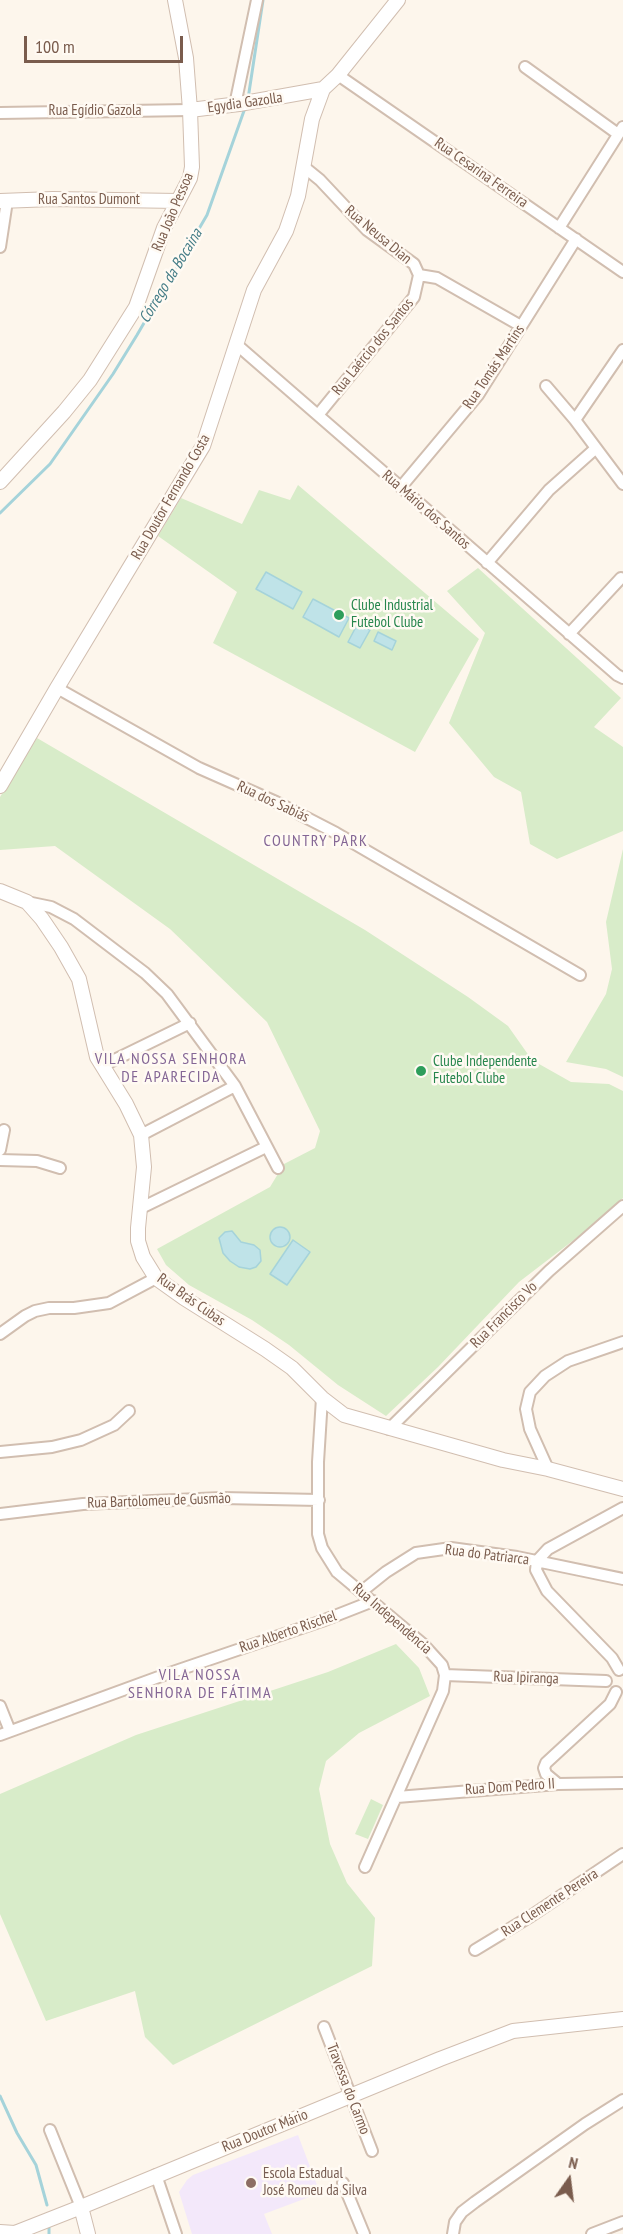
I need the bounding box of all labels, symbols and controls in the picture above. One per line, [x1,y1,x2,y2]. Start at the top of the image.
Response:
scale bar [27,24,186,62]
text: 100 m [35,35,75,58]
street label: Egydia Gazolla [206,89,284,117]
street label: Rua Egídio Gazola [48,102,142,120]
street label: Rua Cesarina Ferreira [431,134,531,212]
street label: Rua João Pessoa [148,170,198,254]
street label: Rua Santos Dumont [38,191,140,209]
street label: Rua Neusa Dian [341,202,415,268]
water label: Córrego da Bocaina [135,225,207,327]
street label: Rua Laércio dos Santos [328,295,418,399]
street label: Rua Tomás Martins [459,322,529,412]
street label: Rua Doutor Fernando Costa [128,431,214,563]
street label: Rua Mário dos Santos [378,467,474,553]
place label: Clube Industrial Futebol Clube [351,597,433,632]
marker: Clube Industrial Futebol Clube [332,608,346,622]
street label: Rua dos Sabiás [234,777,312,827]
district label: COUNTRY PARK [264,831,368,851]
district label: VILA NOSSA SENHORA DE APARECIDA [95,1049,247,1087]
place label: Clube Independente Futebol Clube [433,1053,537,1088]
marker: Clube Independente Futebol Clube [414,1064,428,1078]
street label: Rua Brás Cubas [153,1270,229,1330]
street label: Rua Francisco Vo [467,1278,541,1352]
street label: Rua Bartolomeu de Gusmão [87,1489,231,1513]
street label: Rua do Patriarca [444,1541,530,1569]
street label: Rua Independência [349,1580,435,1658]
street label: Rua Alberto Rischel [237,1607,339,1657]
district label: VILA NOSSA SENHORA DE FÁTIMA [128,1665,272,1703]
street label: Rua Ipiranga [493,1668,559,1688]
street label: Rua Dom Pedro II [464,1775,556,1799]
street label: Rua Clemente Pereira [498,1865,602,1941]
street label: Travessa do Carmo [322,2041,374,2137]
street label: Rua Doutor Mário [219,2106,311,2156]
north arrow [539,2150,599,2210]
text: N [567,2152,580,2173]
place label: Escola Estadual José Romeu da Silva [263,2165,367,2200]
marker: Escola Estadual José Romeu da Silva [244,2176,258,2190]

